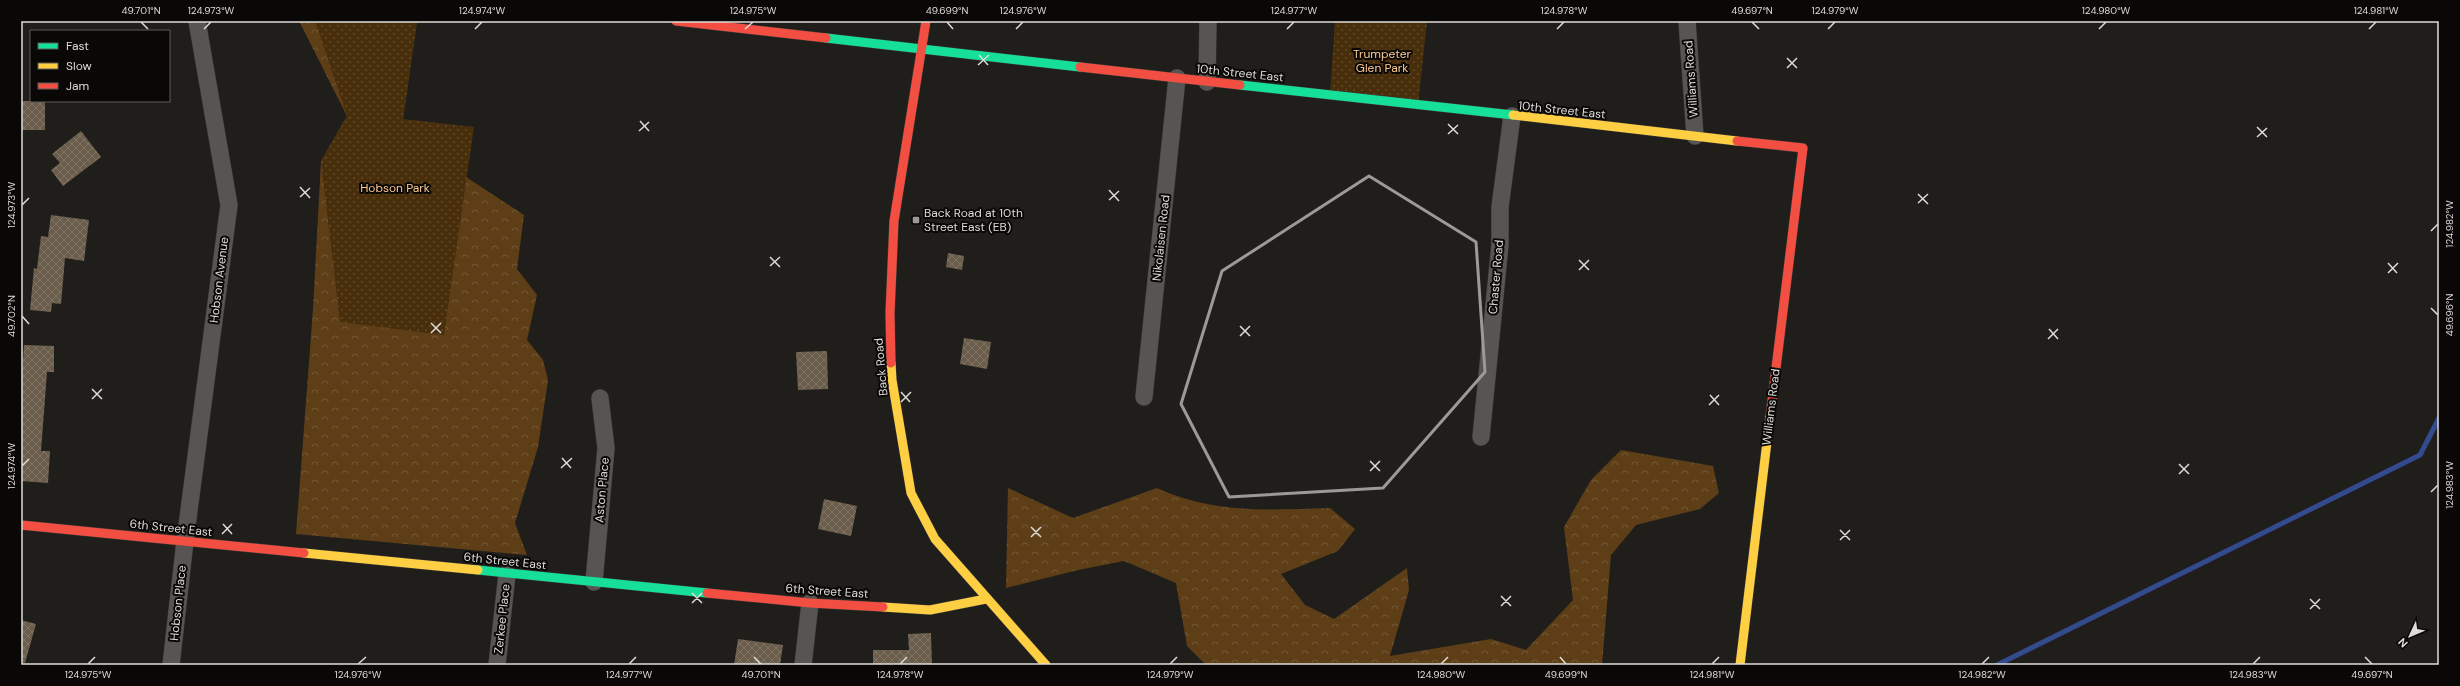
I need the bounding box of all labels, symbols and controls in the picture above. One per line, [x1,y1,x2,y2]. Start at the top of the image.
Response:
text: 49.701°N [121,4,161,17]
text: 124.973°W [188,4,235,17]
text: 124.974°W [459,4,506,17]
text: 124.975°W [730,4,777,17]
text: 49.699°N [926,4,968,17]
text: 124.976°W [1000,4,1047,17]
text: 124.977°W [1271,4,1317,17]
text: 124.978°W [1541,4,1588,17]
text: 49.697°N [1731,4,1773,17]
text: 124.979°W [1812,4,1859,17]
text: 124.980°W [2082,4,2131,17]
text: 124.981°W [2354,4,2399,17]
legend [30,30,170,102]
text: Fast [66,38,89,54]
street label: Williams Road [1680,40,1702,118]
park label: Trumpeter Glen Park [1353,46,1412,76]
text: Slow [66,58,92,74]
street label: 10th Street East [1196,60,1285,86]
text: Jam [66,78,89,94]
street label: 10th Street East [1518,97,1607,123]
park label: Hobson Park [360,180,430,196]
text: 124.973°W [5,181,18,228]
street label: Nikolaisen Road [1149,194,1173,282]
text: 124.982°W [2443,200,2456,248]
place label: Back Road at 10th Street East (EB) [924,205,1023,235]
marker: Back Road at 10th Street East (EB) [911,215,921,225]
street label: Hobson Avenue [206,236,232,324]
street label: Chaster Road [1485,239,1507,315]
text: 49.696°N [2443,294,2456,336]
text: 49.702°N [5,295,18,337]
street label: Back Road [871,338,891,396]
street label: Williams Road [1758,368,1784,446]
text: 124.974°W [5,442,18,489]
street label: Aston Place [591,457,613,523]
text: 124.983°W [2443,461,2456,509]
street label: 6th Street East [129,516,214,540]
street label: 6th Street East [463,549,548,573]
street label: Hobson Place [166,564,190,642]
street label: 6th Street East [785,580,869,602]
street label: Zerkee Place [490,583,514,655]
north arrow [2390,616,2430,656]
text: N [2395,635,2411,651]
text: 124.975°W [65,668,112,681]
text: 124.976°W [335,668,382,681]
text: 124.977°W [606,668,652,681]
text: 49.701°N [741,668,781,681]
text: 124.978°W [877,668,924,681]
text: 124.979°W [1147,668,1194,681]
text: 124.980°W [1417,668,1466,681]
text: 49.699°N [1545,668,1587,681]
text: 124.981°W [1690,668,1735,681]
text: 124.982°W [1958,668,2006,681]
text: 124.983°W [2229,668,2277,681]
text: 49.697°N [2351,668,2393,681]

